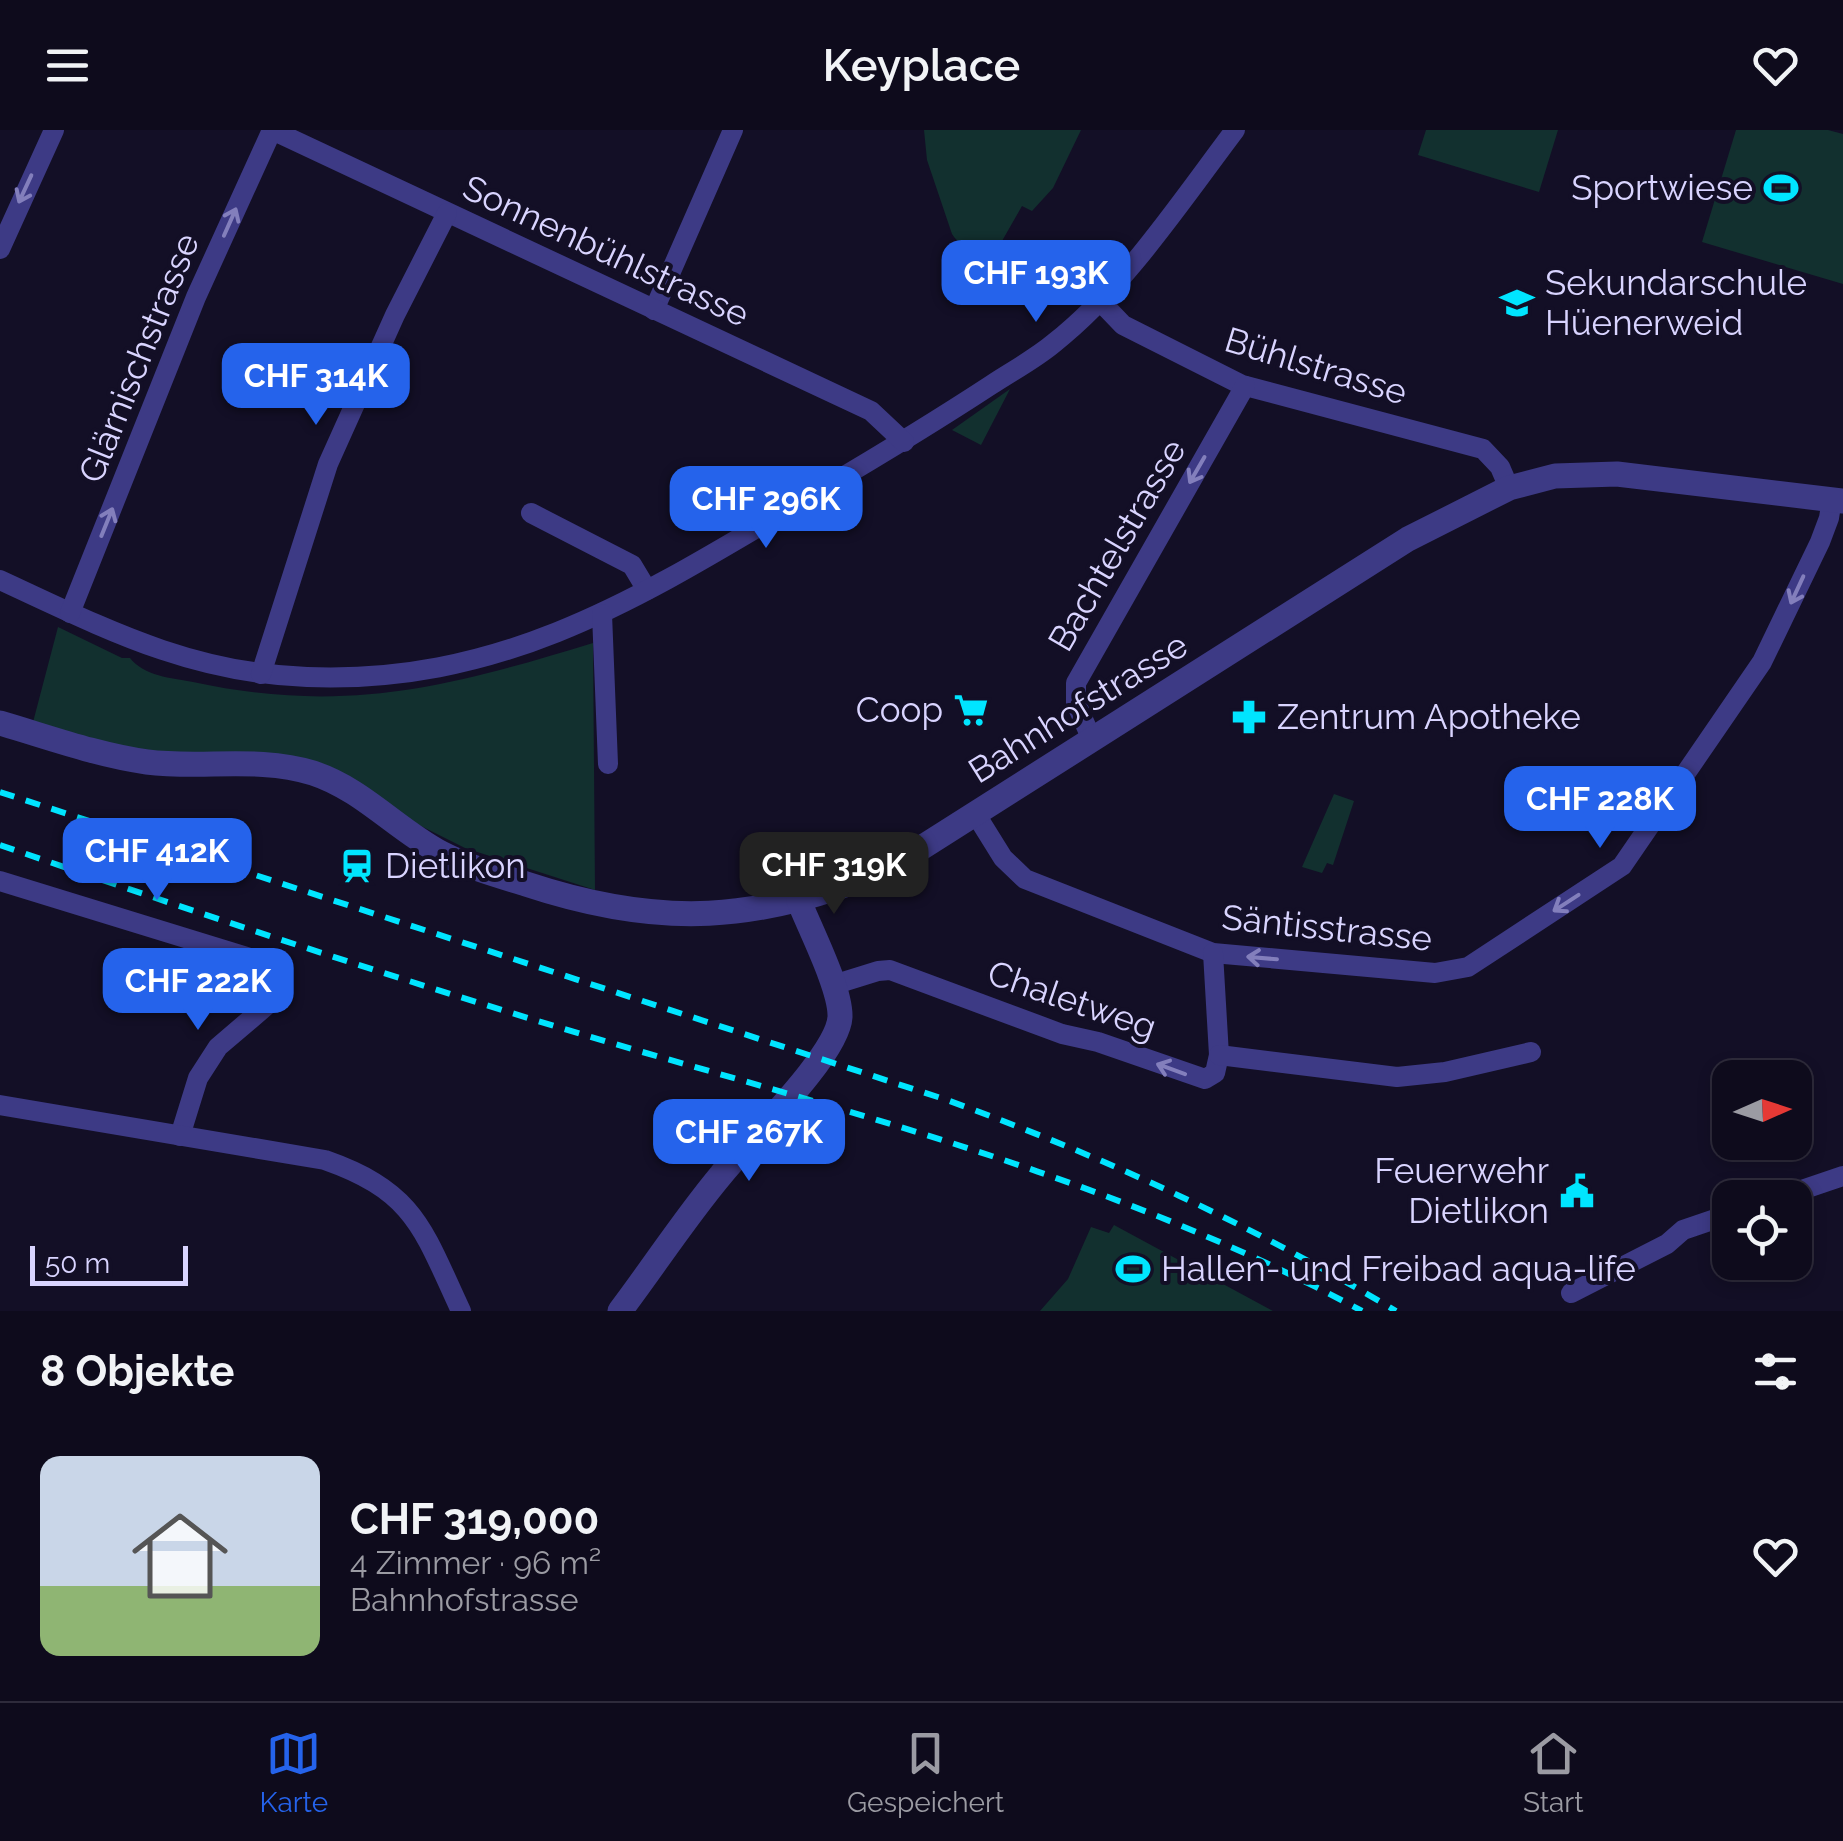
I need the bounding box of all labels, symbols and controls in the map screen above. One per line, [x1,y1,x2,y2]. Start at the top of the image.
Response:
icon: menu [40,38,95,93]
icon: heart [1748,38,1803,93]
text: Keyplace [823,39,1020,92]
street label: Sonnenbühlstrasse [457,166,756,335]
place label: Sportwiese [1571,167,1753,208]
sports icon: Sportwiese [1762,169,1800,207]
one-way arrow [15,173,34,203]
one-way arrow [222,207,240,238]
street label: Glärnischstrasse [70,227,207,488]
pin: CHF 193K [933,240,1139,325]
text: CHF 193K [964,254,1108,291]
place label: Sekundarschule Hüenerweid [1545,262,1807,343]
school or university icon: Sekundarschule Hüenerweid [1498,284,1536,322]
street label: Bühlstrasse [1220,318,1412,413]
pin: CHF 314K [213,343,419,428]
text: CHF 314K [244,357,388,394]
street label: Bachtelstrasse [1039,432,1194,658]
one-way arrow [1187,456,1207,484]
pin: CHF 296K [663,466,869,551]
text: CHF 296K [692,480,840,517]
one-way arrow [99,507,117,538]
one-way arrow [1787,574,1806,604]
street label: Bahnhofstrasse [961,624,1195,791]
place label: Coop [856,689,943,730]
supermarket icon: Coop [952,691,990,729]
place label: Zentrum Apotheke [1277,696,1581,737]
pharmacy icon: Zentrum Apotheke [1230,698,1268,736]
pin: CHF 228K [1497,766,1703,851]
text: CHF 228K [1526,780,1674,817]
pin: CHF 412K [54,818,260,903]
text: CHF 412K [85,832,229,869]
pin: CHF 319K [731,832,937,917]
place label: Dietlikon [385,845,526,886]
text: CHF 319K [762,846,906,883]
station icon: Dietlikon [338,847,376,885]
one-way arrow [1553,893,1580,913]
street label: Säntisstrasse [1220,896,1434,959]
pin: CHF 222K [95,948,301,1033]
one-way arrow [1246,948,1278,967]
street label: Chaletweg [983,952,1162,1047]
text: CHF 222K [125,962,271,999]
one-way arrow [1157,1059,1188,1077]
north arrow [1712,1060,1812,1160]
map controls [1712,1060,1812,1280]
pin: CHF 267K [646,1099,852,1184]
text: CHF 267K [675,1113,823,1150]
place label: Feuerwehr Dietlikon [1374,1150,1549,1231]
public building icon: Feuerwehr Dietlikon [1558,1172,1596,1210]
button: locate [1712,1180,1812,1280]
scale bar [30,1241,188,1286]
text: 50 m [45,1247,110,1280]
place label: Hallen- und Freibad aqua-life [1161,1248,1636,1289]
sports icon: Hallen- und Freibad aqua-life [1114,1250,1152,1288]
icon: filters [1748,1344,1803,1399]
text: 8 Objekte [40,1347,234,1396]
text: CHF 319,000 [350,1495,599,1544]
icon: home [120,1496,240,1616]
icon: heart [1748,1529,1803,1584]
text: 4 Zimmer · 96 m² [350,1544,601,1581]
text: Bahnhofstrasse [350,1581,579,1618]
tab: Karte [259,1726,328,1819]
tab: Gespeichert [847,1726,1004,1819]
tab: Start [1523,1726,1584,1819]

